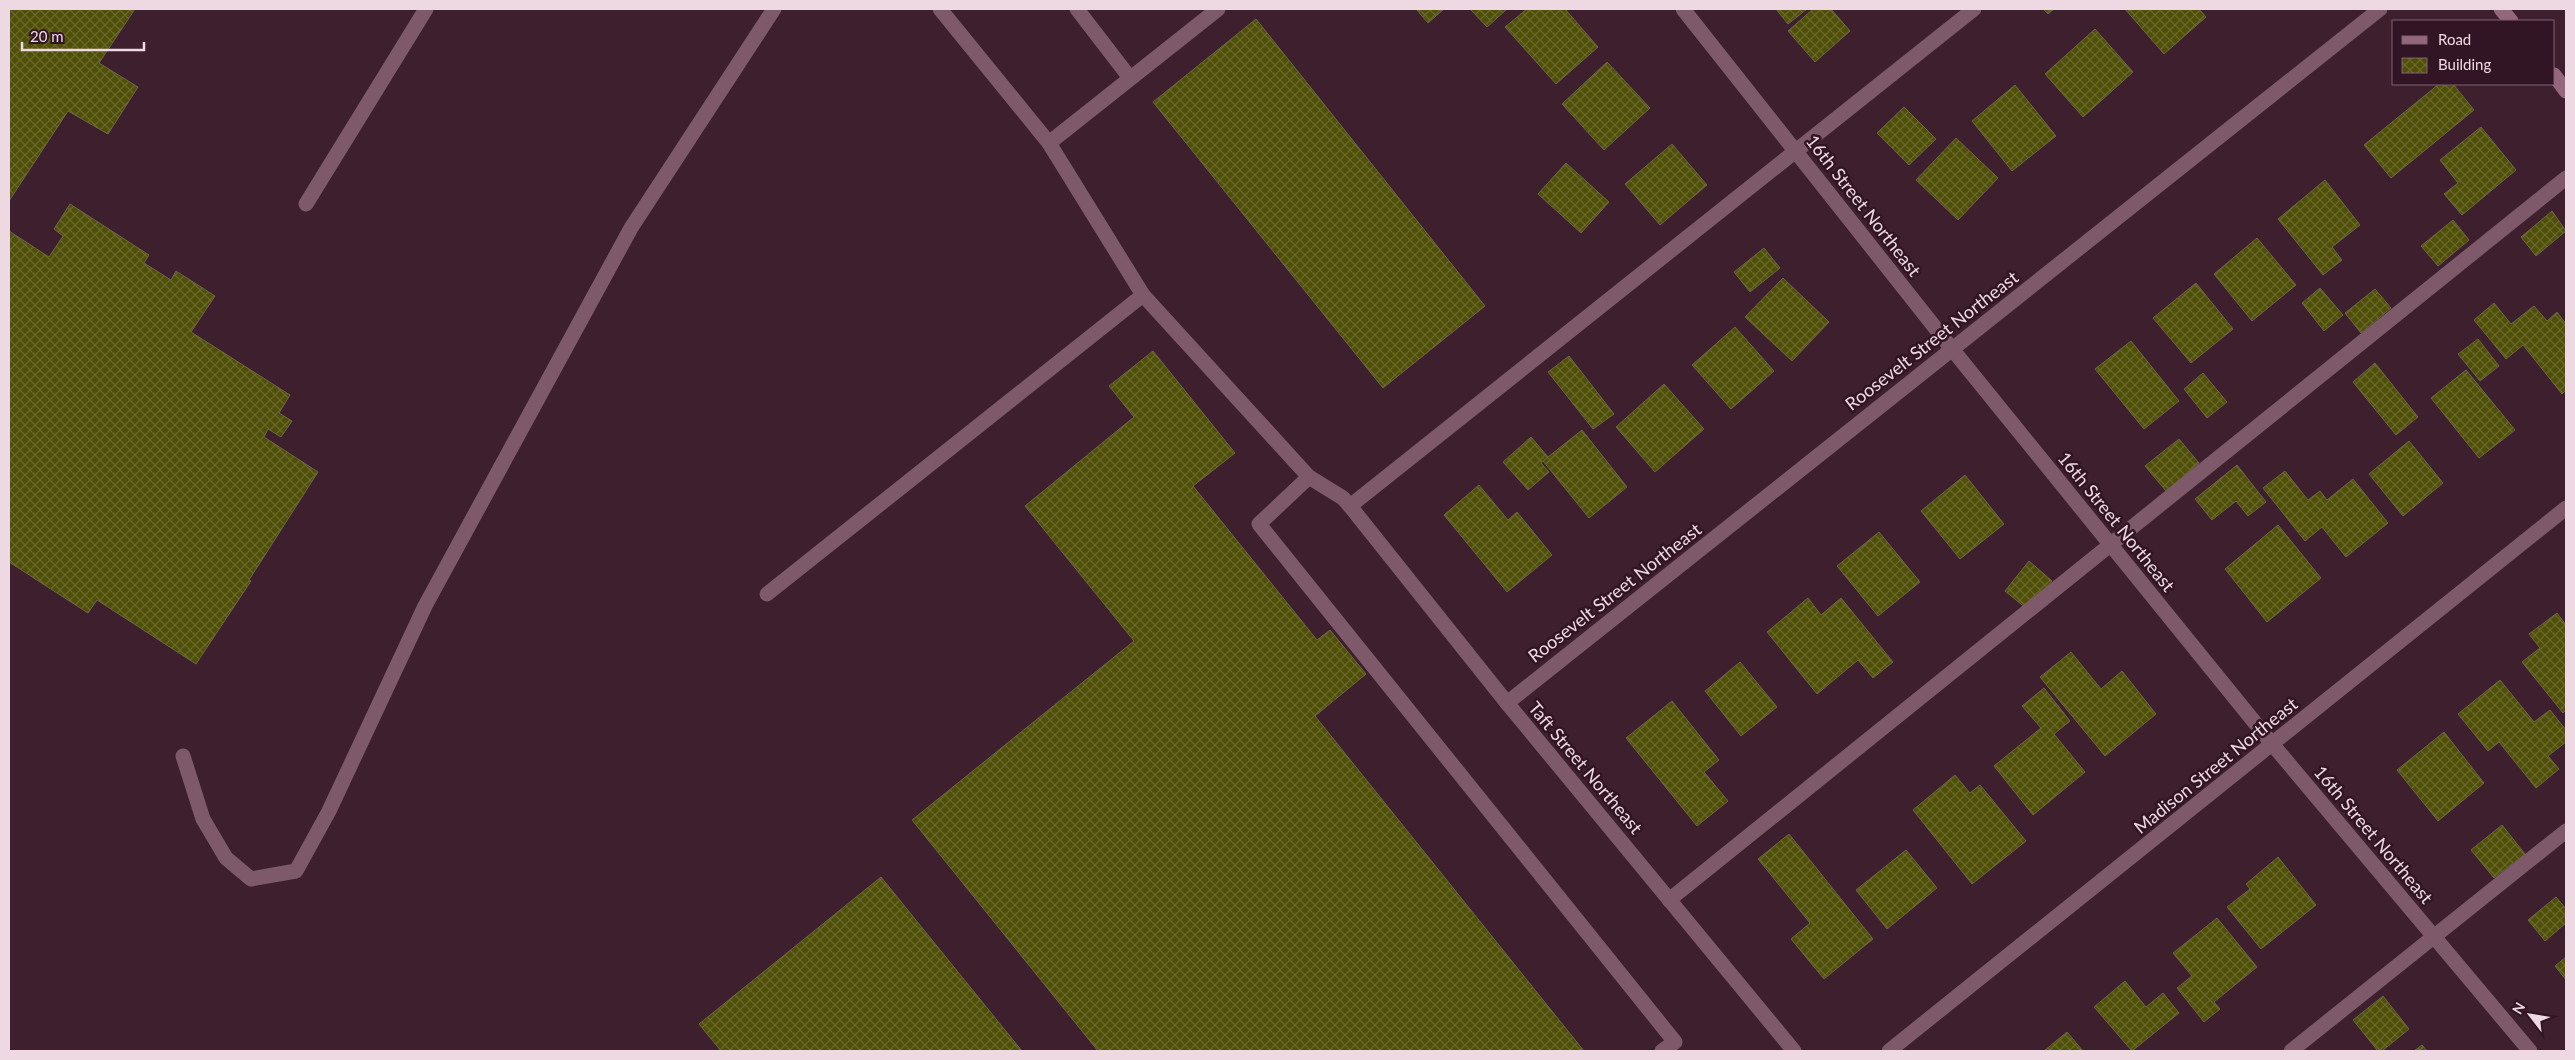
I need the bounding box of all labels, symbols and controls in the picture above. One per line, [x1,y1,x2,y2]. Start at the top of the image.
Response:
scale bar [22,20,145,52]
legend [2392,20,2555,85]
text: 20 m [30,27,64,45]
text: Road [2438,30,2471,48]
text: Building [2438,55,2491,73]
street label: 16th Street Northeast [1802,130,1926,281]
street label: Roosevelt Street Northeast [1840,265,2023,415]
street label: 16th Street Northeast [2054,447,2180,596]
street label: Roosevelt Street Northeast [1523,517,1706,667]
street label: Madison Street Northeast [2129,692,2302,838]
street label: Taft Street Northeast [1524,697,1648,838]
street label: 16th Street Northeast [2310,761,2438,908]
north arrow [2505,990,2555,1040]
text: N [2508,999,2528,1017]

